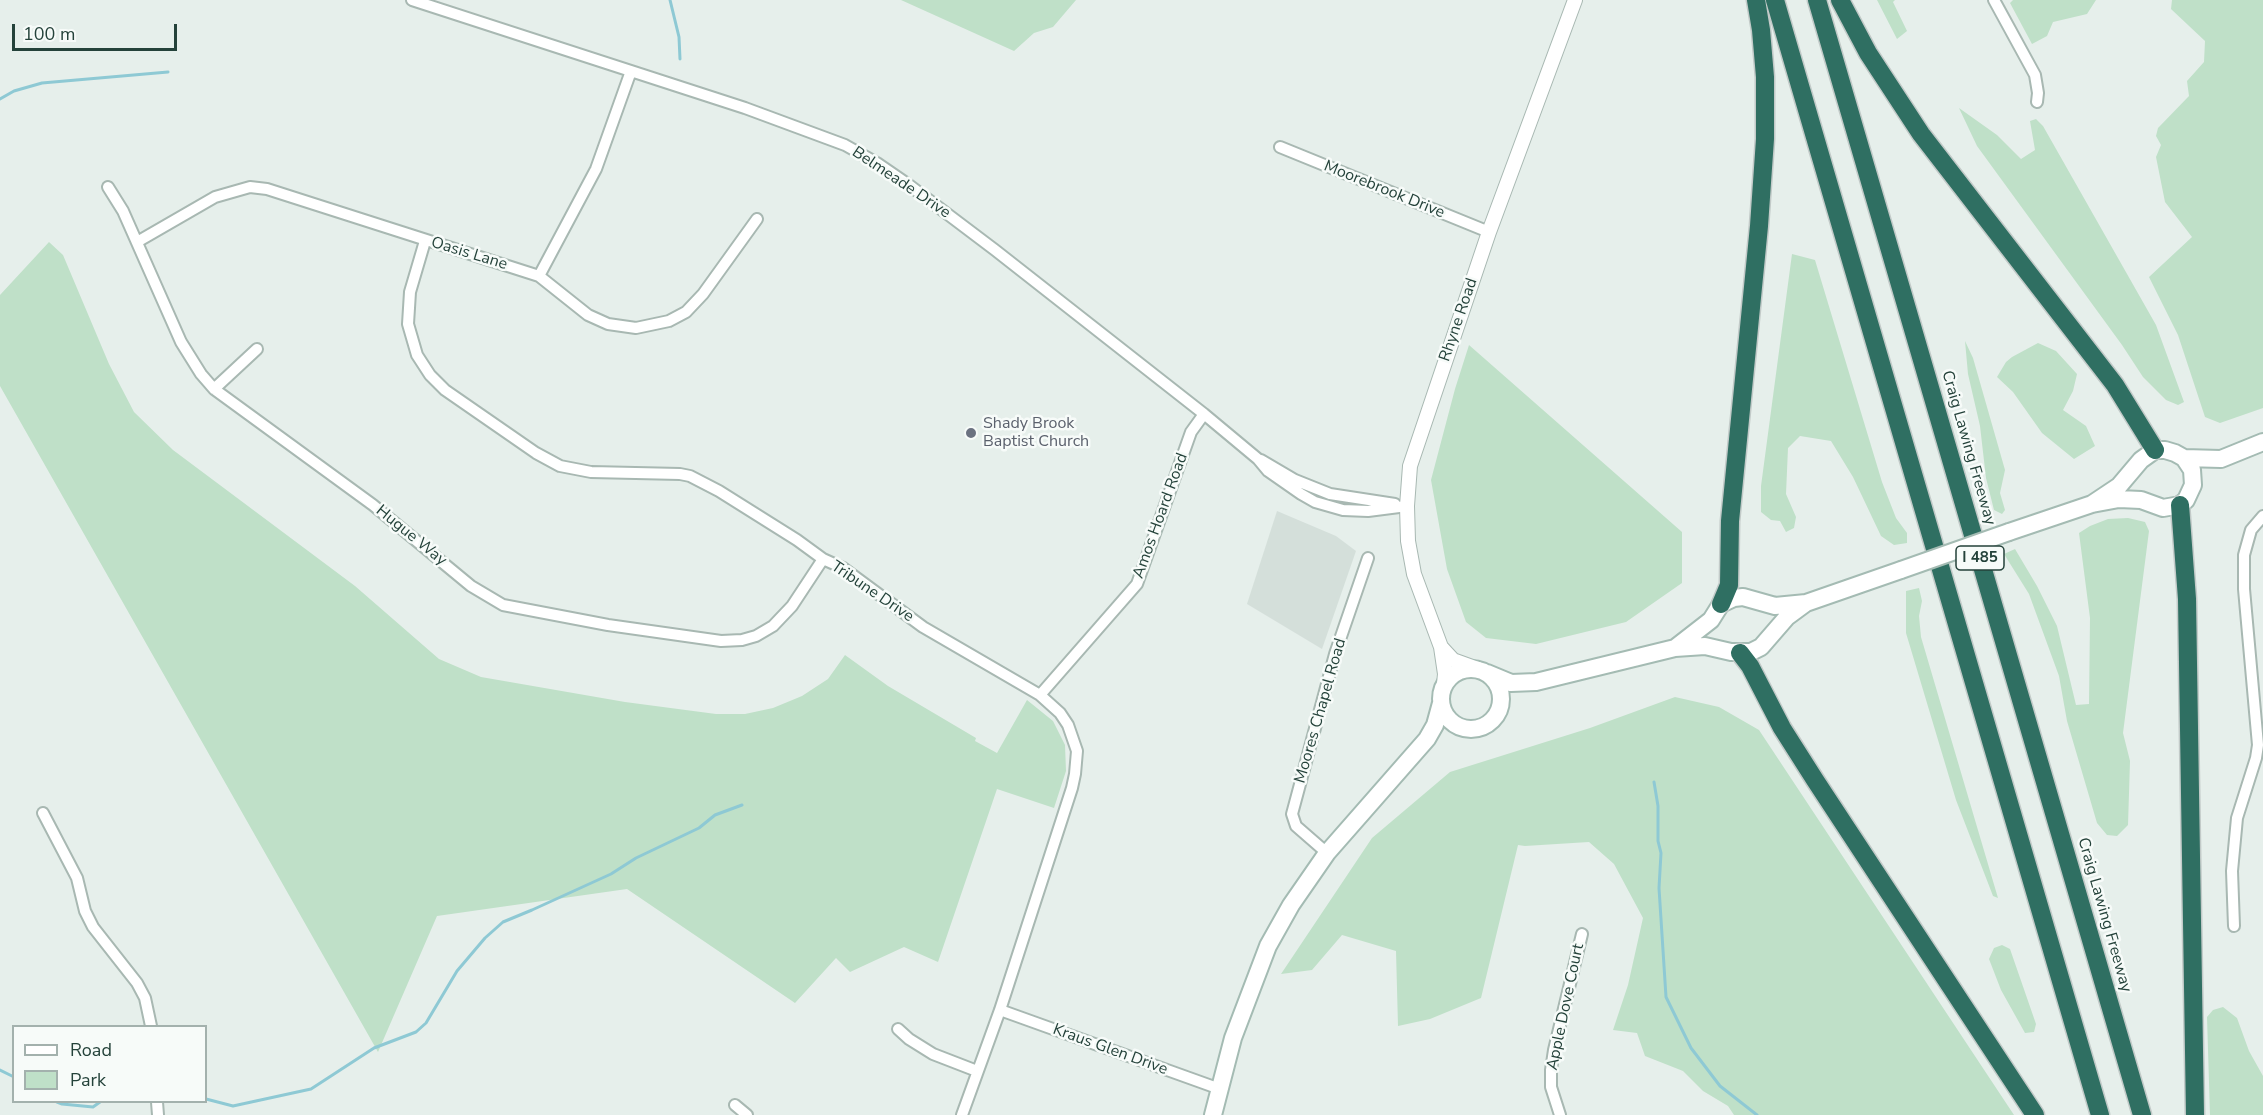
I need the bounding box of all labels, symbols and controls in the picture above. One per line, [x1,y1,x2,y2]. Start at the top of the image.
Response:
scale bar [15,12,180,50]
text: 100 m [23,22,75,46]
street label: Belmeade Drive [848,143,954,223]
street label: Moorebrook Drive [1321,157,1447,223]
street label: Oasis Lane [429,233,509,275]
street label: Rhyne Road [1436,276,1482,364]
street label: Craig Lawing Freeway [1937,368,1999,528]
place label: Shady Brook Baptist Church [983,414,1089,452]
marker: Shady Brook Baptist Church [964,426,978,440]
street label: Amos Hoard Road [1129,451,1193,581]
street label: Hugue Way [372,502,450,570]
road number: I 485 [1956,546,2004,570]
street label: Tribune Drive [827,557,917,627]
street label: Moores Chapel Road [1291,636,1351,786]
street label: Craig Lawing Freeway [2073,835,2135,995]
street label: Apple Dove Court [1543,942,1589,1072]
street label: Kraus Glen Drive [1050,1020,1170,1080]
legend [12,1025,207,1103]
text: Road [70,1038,112,1062]
text: Park [70,1068,106,1092]

